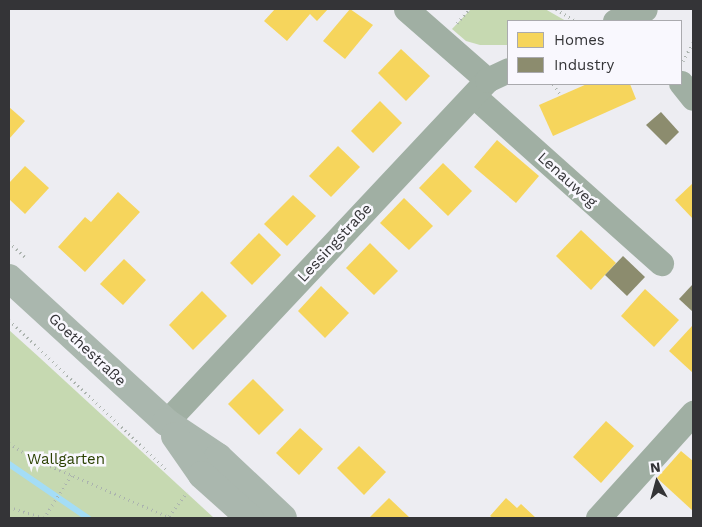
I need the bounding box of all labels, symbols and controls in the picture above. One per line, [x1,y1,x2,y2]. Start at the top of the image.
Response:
legend [507,20,682,85]
text: Homes [554,31,605,49]
text: Industry [554,56,614,74]
street label: Lenauweg [534,149,600,211]
street label: Lessingstraße [294,200,376,286]
street label: Goethestraße [45,310,129,390]
park label: Wallgarten [27,451,105,469]
north arrow [632,457,682,507]
text: N [649,459,661,476]

